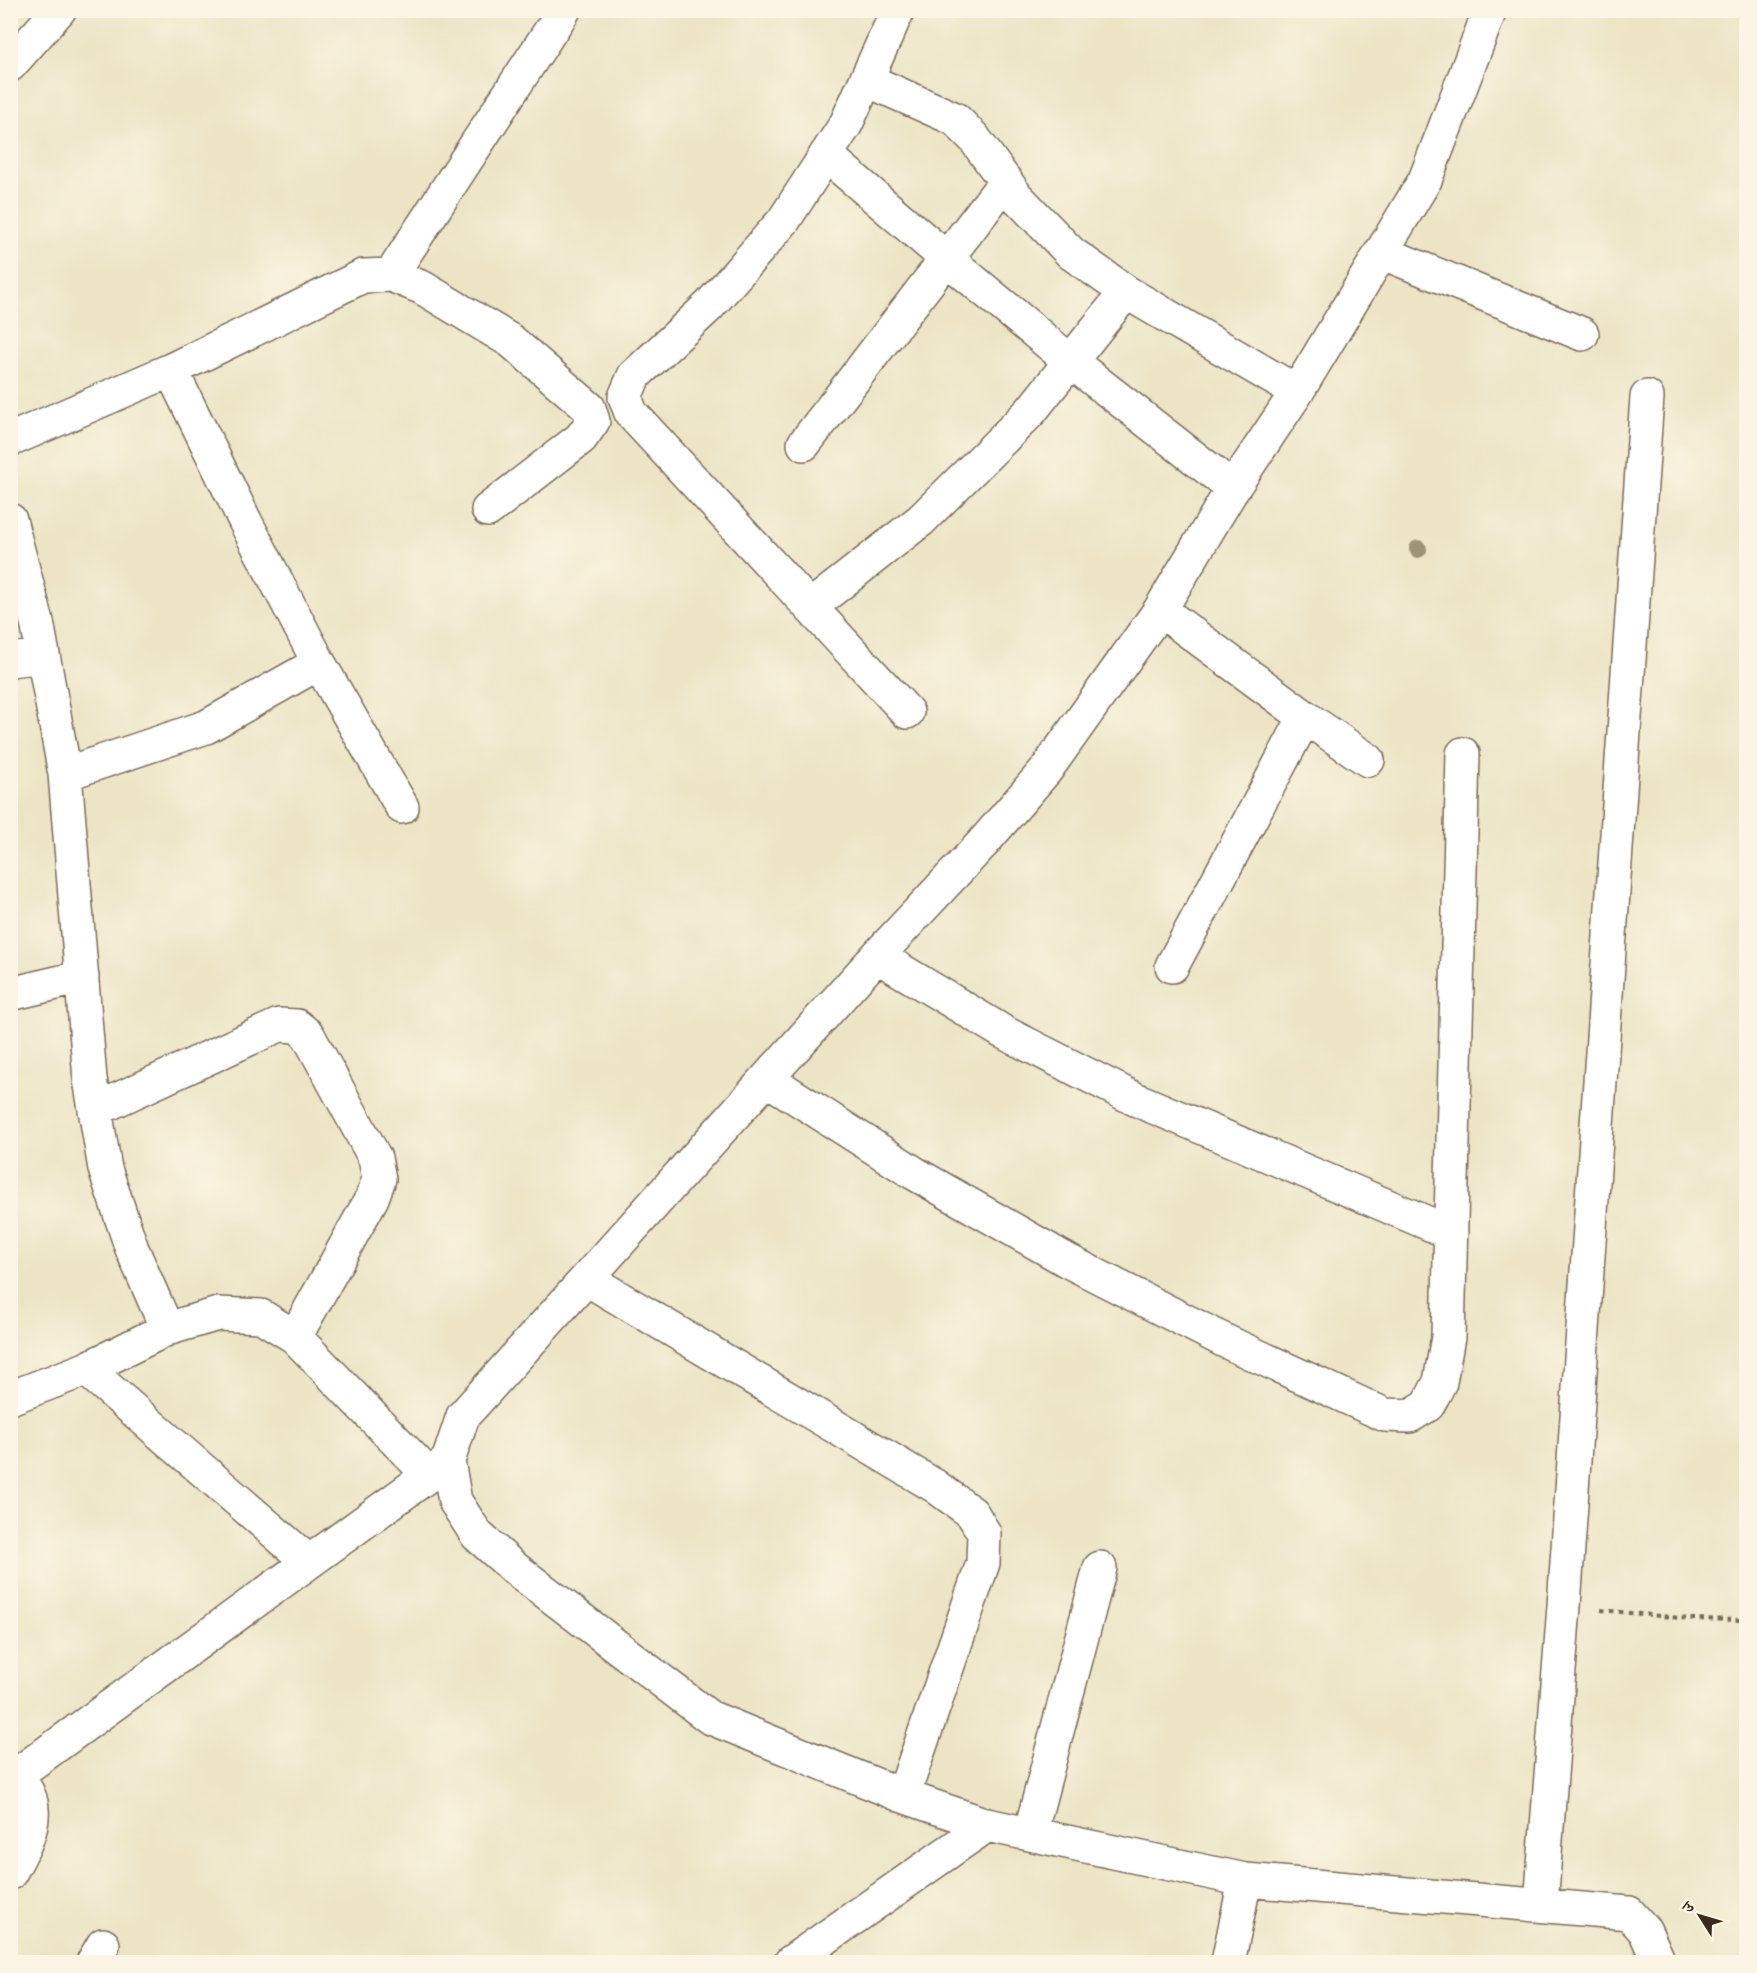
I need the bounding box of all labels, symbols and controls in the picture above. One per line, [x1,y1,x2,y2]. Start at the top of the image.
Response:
north arrow [1670,1886,1730,1946]
text: उ [1675,1895,1701,1918]

